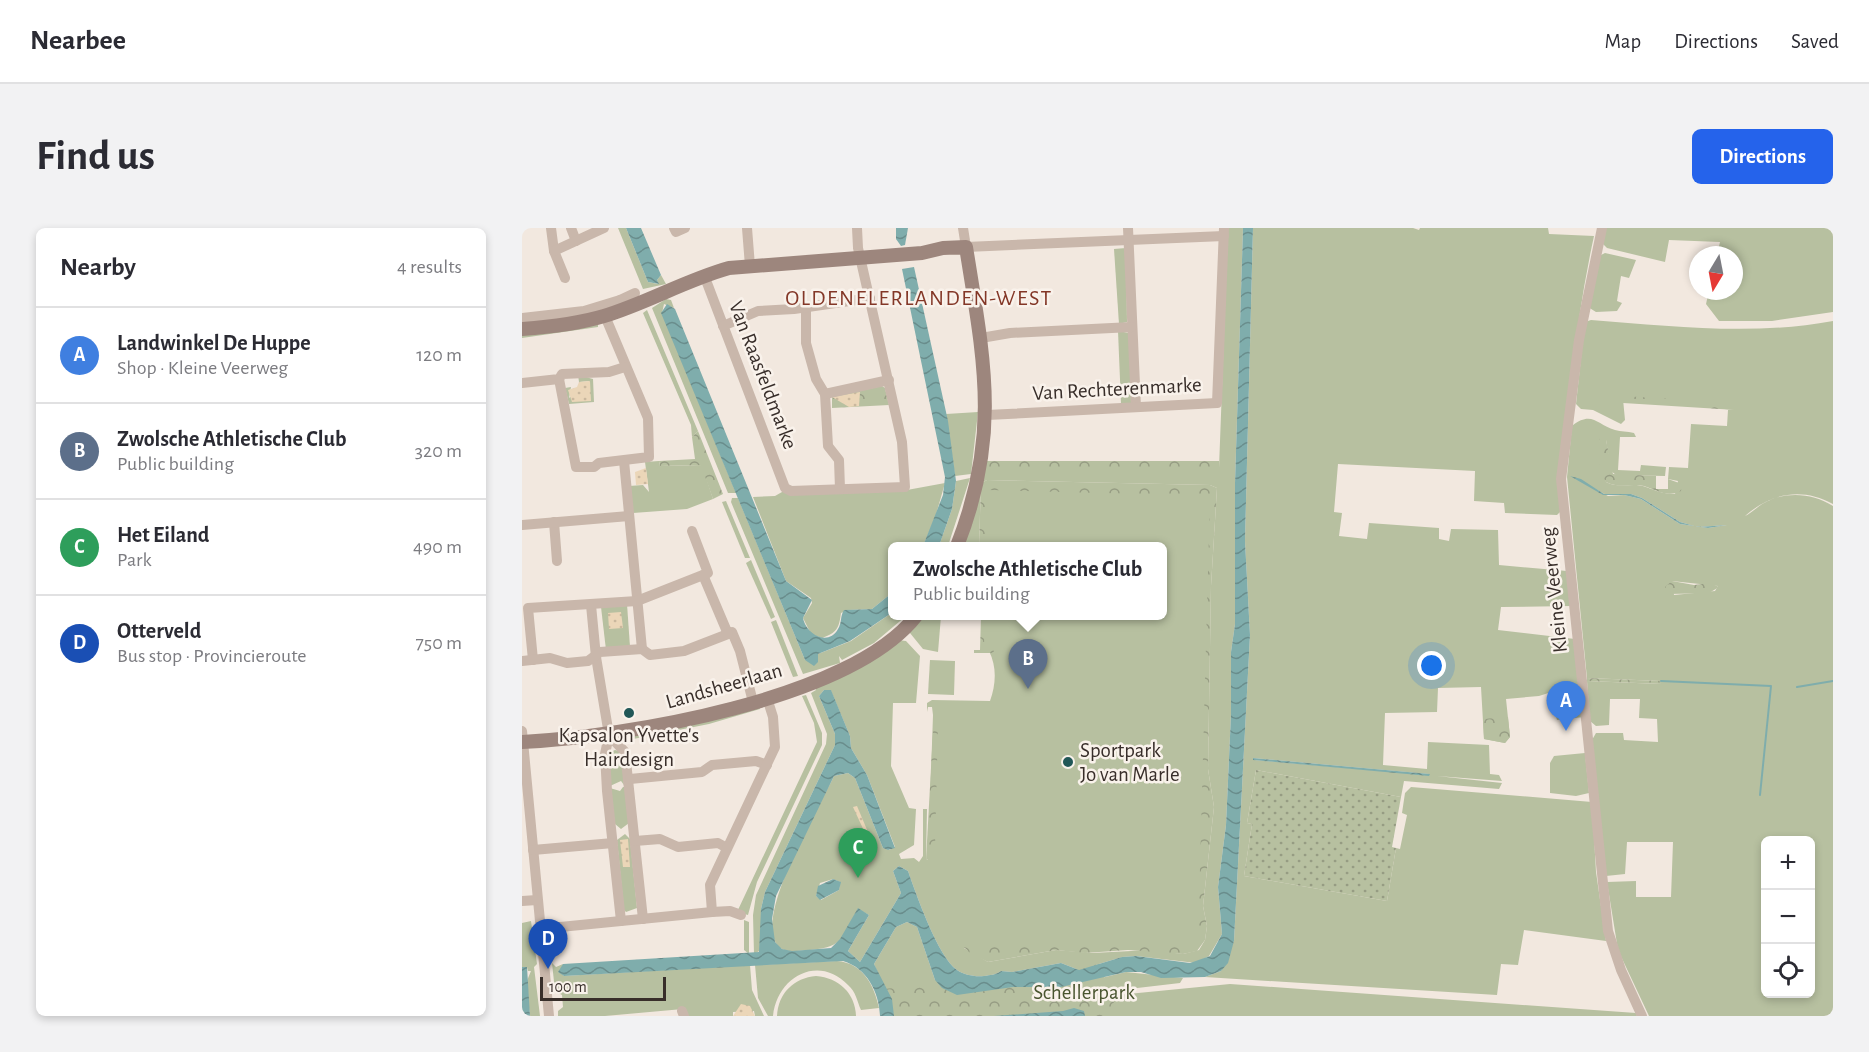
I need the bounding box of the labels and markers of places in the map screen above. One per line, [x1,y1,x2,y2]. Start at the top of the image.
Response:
pin: B [1008,640,1048,689]
pin: A [1546,682,1586,731]
marker: Kapsalon Yvette's Hairdesign [622,706,636,720]
place label: Kapsalon Yvette's Hairdesign [559,725,699,770]
place label: Sportpark Jo van Marle [1080,740,1180,785]
marker: Sportpark Jo van Marle [1061,755,1075,769]
pin: C [838,828,878,878]
pin: D [528,920,568,969]

